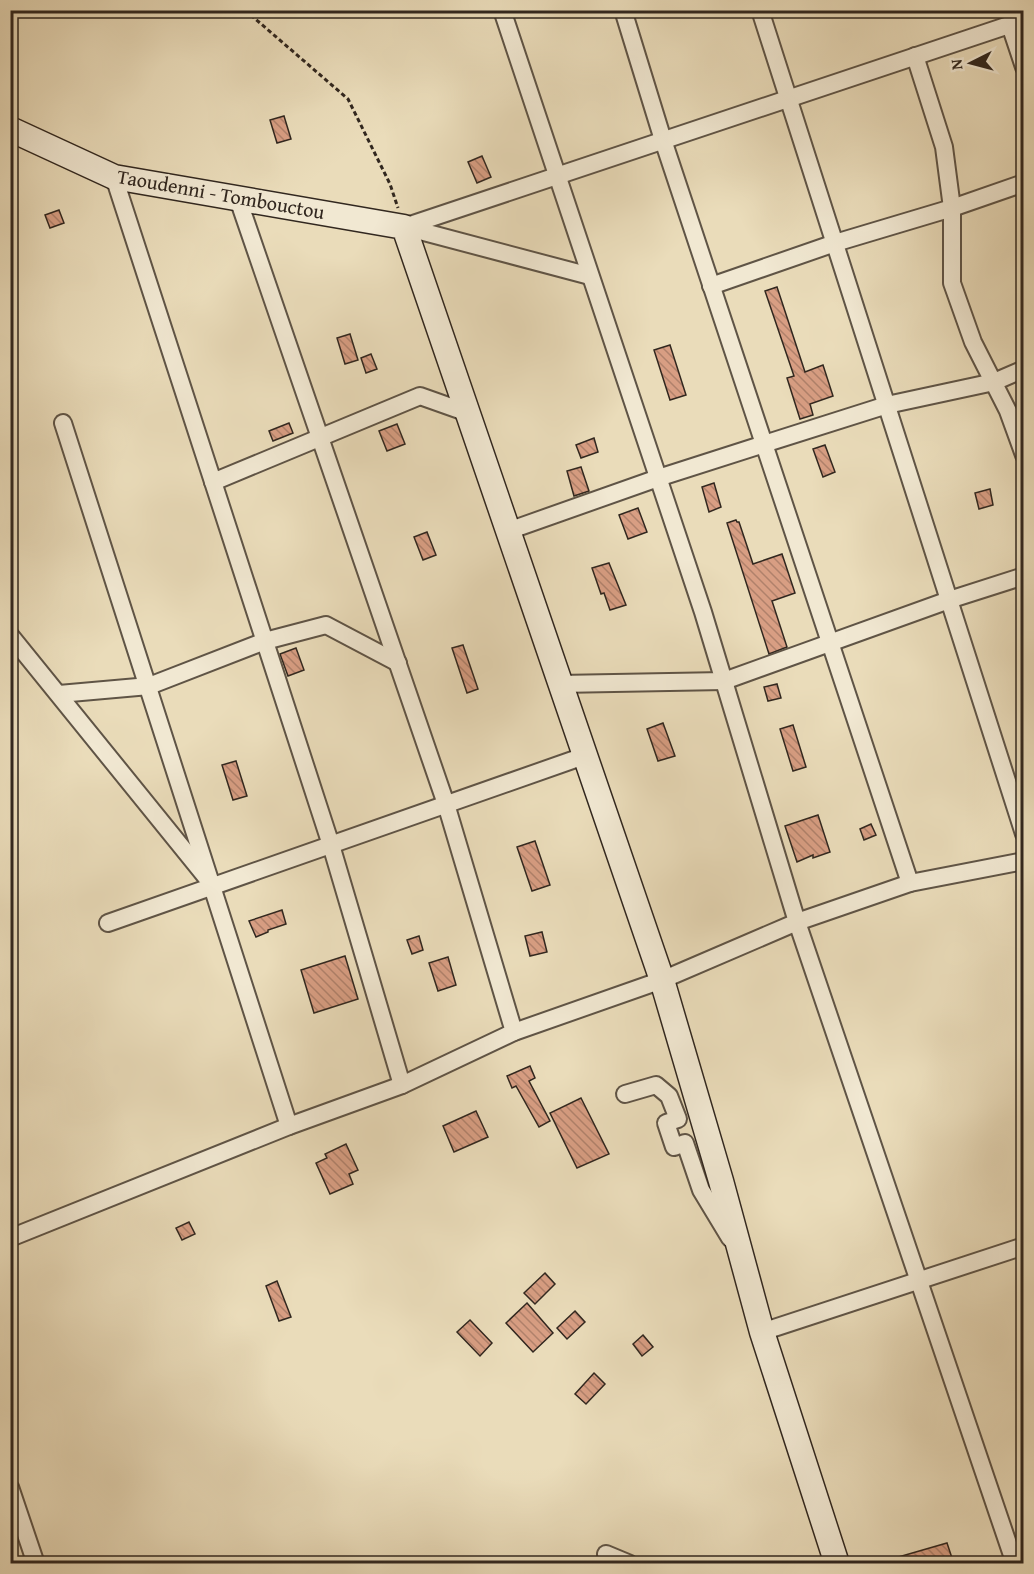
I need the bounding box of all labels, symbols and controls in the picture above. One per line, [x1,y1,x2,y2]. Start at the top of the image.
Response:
north arrow [941,33,1001,93]
text: N [944,58,969,71]
street label: Taoudenni - Tombouctou [115,161,327,226]

